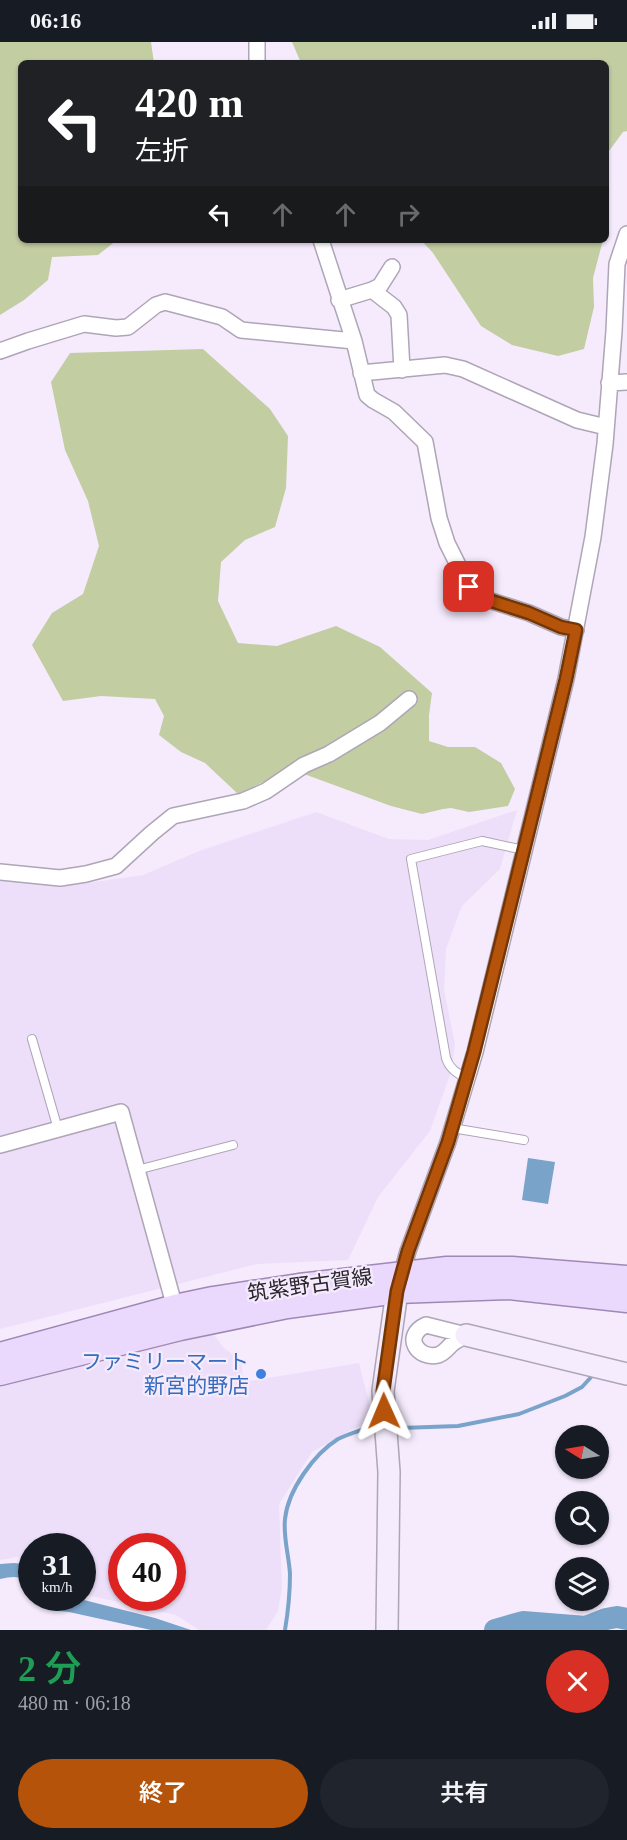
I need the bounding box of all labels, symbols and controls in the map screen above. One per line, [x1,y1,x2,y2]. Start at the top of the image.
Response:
text: 06:16 [30,8,81,33]
text: 420 m [135,80,244,126]
icon: left [36,84,114,162]
text: 左折 [135,136,189,166]
icon: left [203,198,236,231]
icon: ahead [266,198,299,231]
icon: ahead [329,198,362,231]
icon: right [392,198,425,231]
pin [443,561,494,612]
icon: arrive [452,570,485,603]
street label: 筑紫野古賀線 [246,1264,374,1306]
place label: ファミリーマート 新宮的野店 [81,1350,249,1398]
marker: ファミリーマート 新宮的野店 [254,1367,268,1381]
position arrow [352,1379,416,1443]
north arrow [555,1425,609,1479]
map controls [555,1425,609,1611]
button: search [555,1491,609,1545]
speed limit sign: 40 [108,1533,186,1611]
text: 31 [42,1548,72,1581]
button: layers [555,1557,609,1611]
text: km/h [42,1579,72,1595]
text: 2 分 [18,1649,81,1689]
button: close [546,1650,609,1713]
text: 480 m · 06:18 [18,1692,131,1714]
button: 終了 [18,1759,308,1828]
button: 共有 [320,1759,609,1828]

